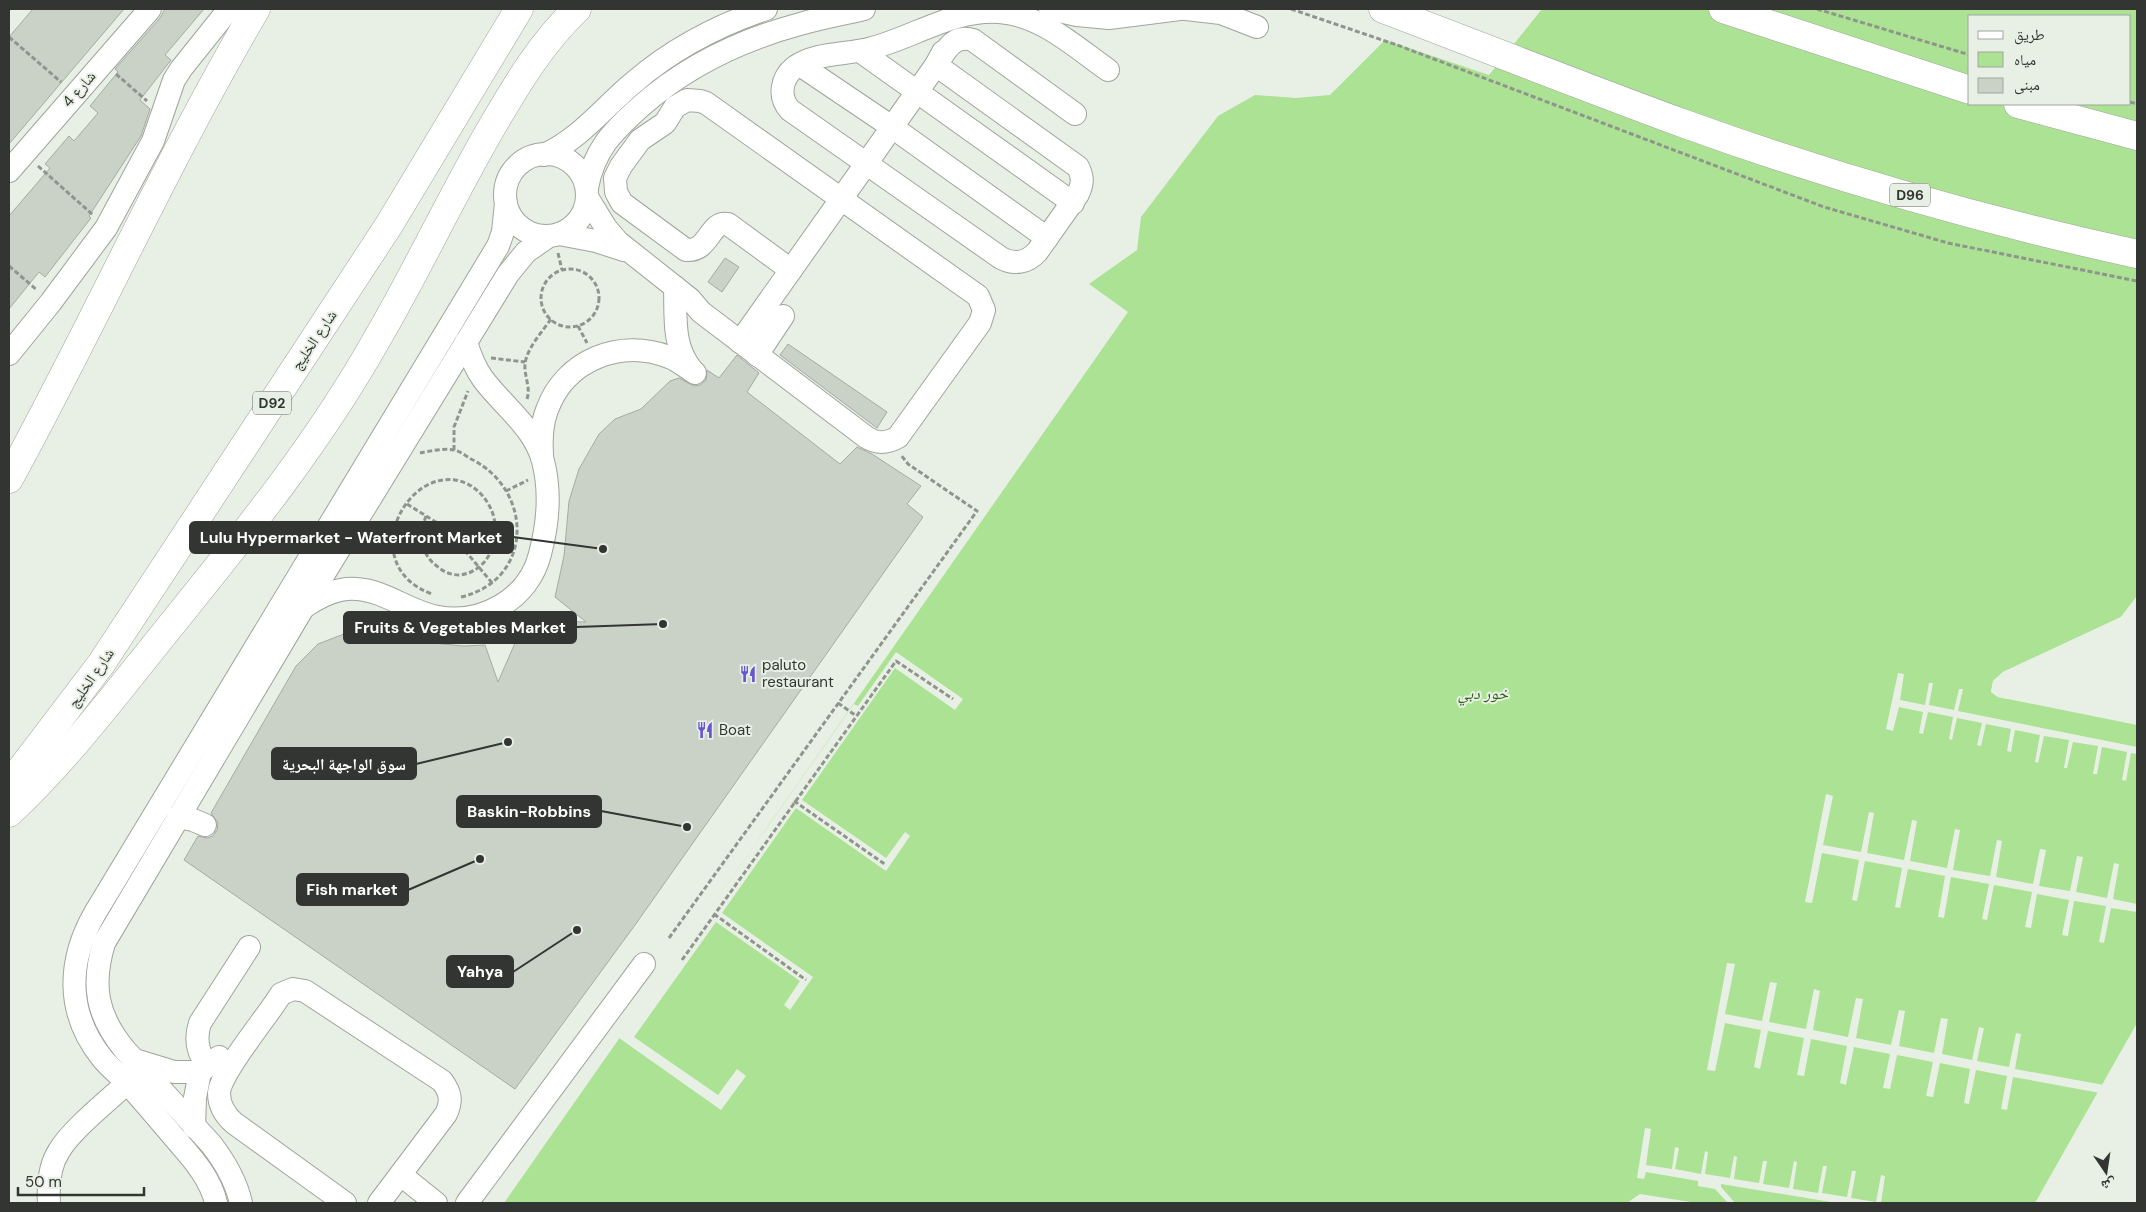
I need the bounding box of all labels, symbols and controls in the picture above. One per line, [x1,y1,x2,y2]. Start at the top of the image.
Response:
legend [1968,15,2131,105]
text: طريق [2014,25,2045,45]
text: مياه [2014,50,2036,70]
street label: شارع 4 [58,67,100,111]
text: مبنى [2014,75,2040,95]
road number: D96 [1890,184,1930,206]
street label: شارع الخليج [287,306,341,374]
road number: D92 [253,392,291,414]
callout: Lulu Hypermarket - Waterfront Market [190,522,513,553]
text: Lulu Hypermarket - Waterfront Market [200,527,502,548]
callout: Fruits & Vegetables Market [344,612,576,643]
text: Fruits & Vegetables Market [354,617,566,638]
street label: شارع الخليج [63,644,119,712]
place label: paluto restaurant [762,655,834,692]
restaurant icon: paluto restaurant [738,664,758,684]
water label: خور دبي [1458,683,1509,706]
restaurant icon: Boat [695,720,715,740]
place label: Boat [719,720,751,740]
callout: سوق الواجهة البحرية [272,748,416,779]
text: سوق الواجهة البحرية [282,754,406,775]
callout: Baskin-Robbins [457,796,601,827]
text: Baskin-Robbins [467,801,591,822]
callout: Fish market [297,874,408,905]
text: Fish market [306,879,398,900]
callout: Yahya [447,956,513,987]
text: Yahya [457,961,503,982]
north arrow [2081,1147,2131,1197]
scale bar [18,1164,144,1196]
text: 50 m [25,1172,62,1192]
text: ش [2100,1174,2118,1195]

